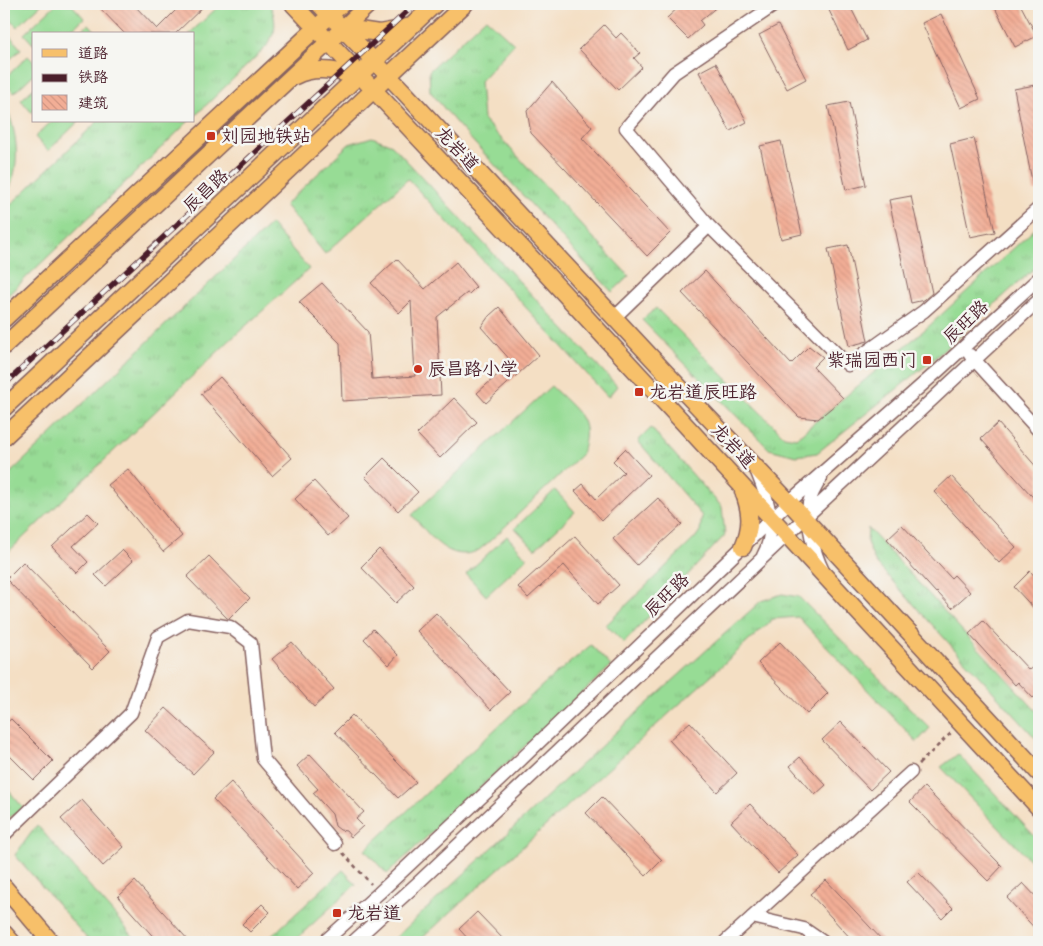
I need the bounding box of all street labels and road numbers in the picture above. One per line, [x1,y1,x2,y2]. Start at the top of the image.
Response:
street label: 龙岩道 [431,122,483,176]
street label: 辰昌路 [179,165,233,217]
street label: 辰旺路 [939,296,993,348]
street label: 龙岩道 [707,419,759,473]
street label: 辰旺路 [640,569,694,621]

